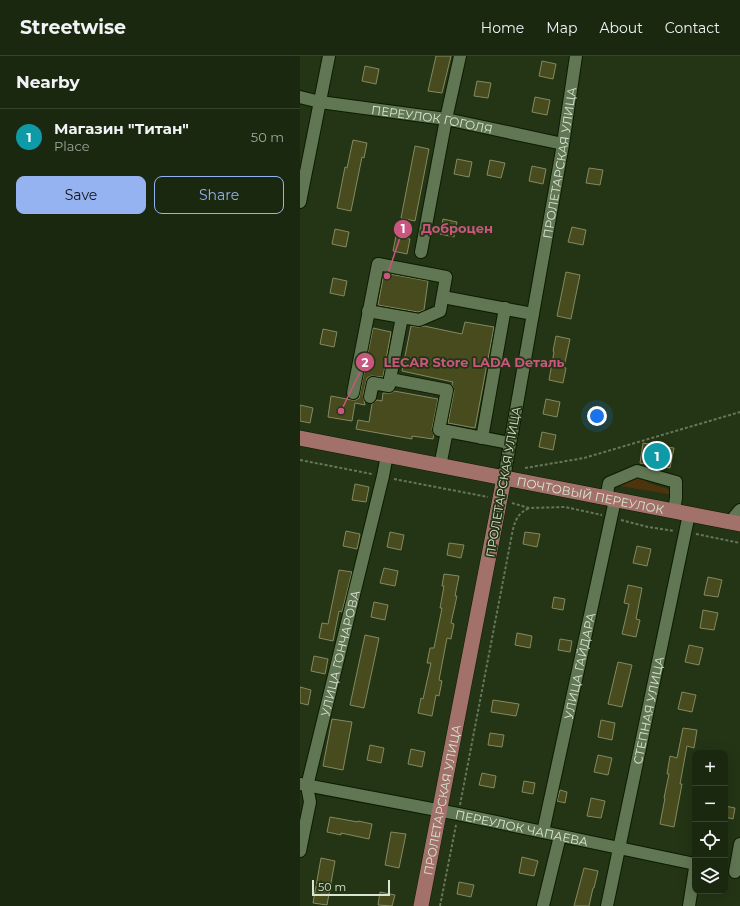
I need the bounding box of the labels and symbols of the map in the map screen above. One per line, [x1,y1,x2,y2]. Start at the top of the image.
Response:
street label: ПРОЛЕТАРСКАЯ УЛИЦА [539,86,579,240]
street label: ПЕРЕУЛОК ГОГОЛЯ [370,102,494,136]
callout: Доброцен [393,216,501,241]
text: Доброцен [421,220,493,236]
text: 1 [401,221,405,236]
callout: LECAR Store LADA Dеталь [355,350,572,375]
text: LECAR Store LADA Dеталь [384,354,565,370]
text: 2 [361,355,369,370]
street label: ПРОЛЕТАРСКАЯ УЛИЦА [482,405,524,559]
your location [587,406,607,426]
pin: 1 [644,441,670,471]
street label: ПОЧТОВЫЙ ПЕРЕУЛОК [516,473,666,517]
street label: УЛИЦА ГОНЧАРОВА [317,589,362,718]
street label: УЛИЦА ГАЙДАРА [560,611,598,721]
street label: СТЕПНАЯ УЛИЦА [629,655,667,765]
street label: ПРОЛЕТАРСКАЯ УЛИЦА [420,723,464,877]
street label: ПЕРЕУЛОК ЧАПАЕВА [454,806,590,849]
scale bar [312,878,390,897]

